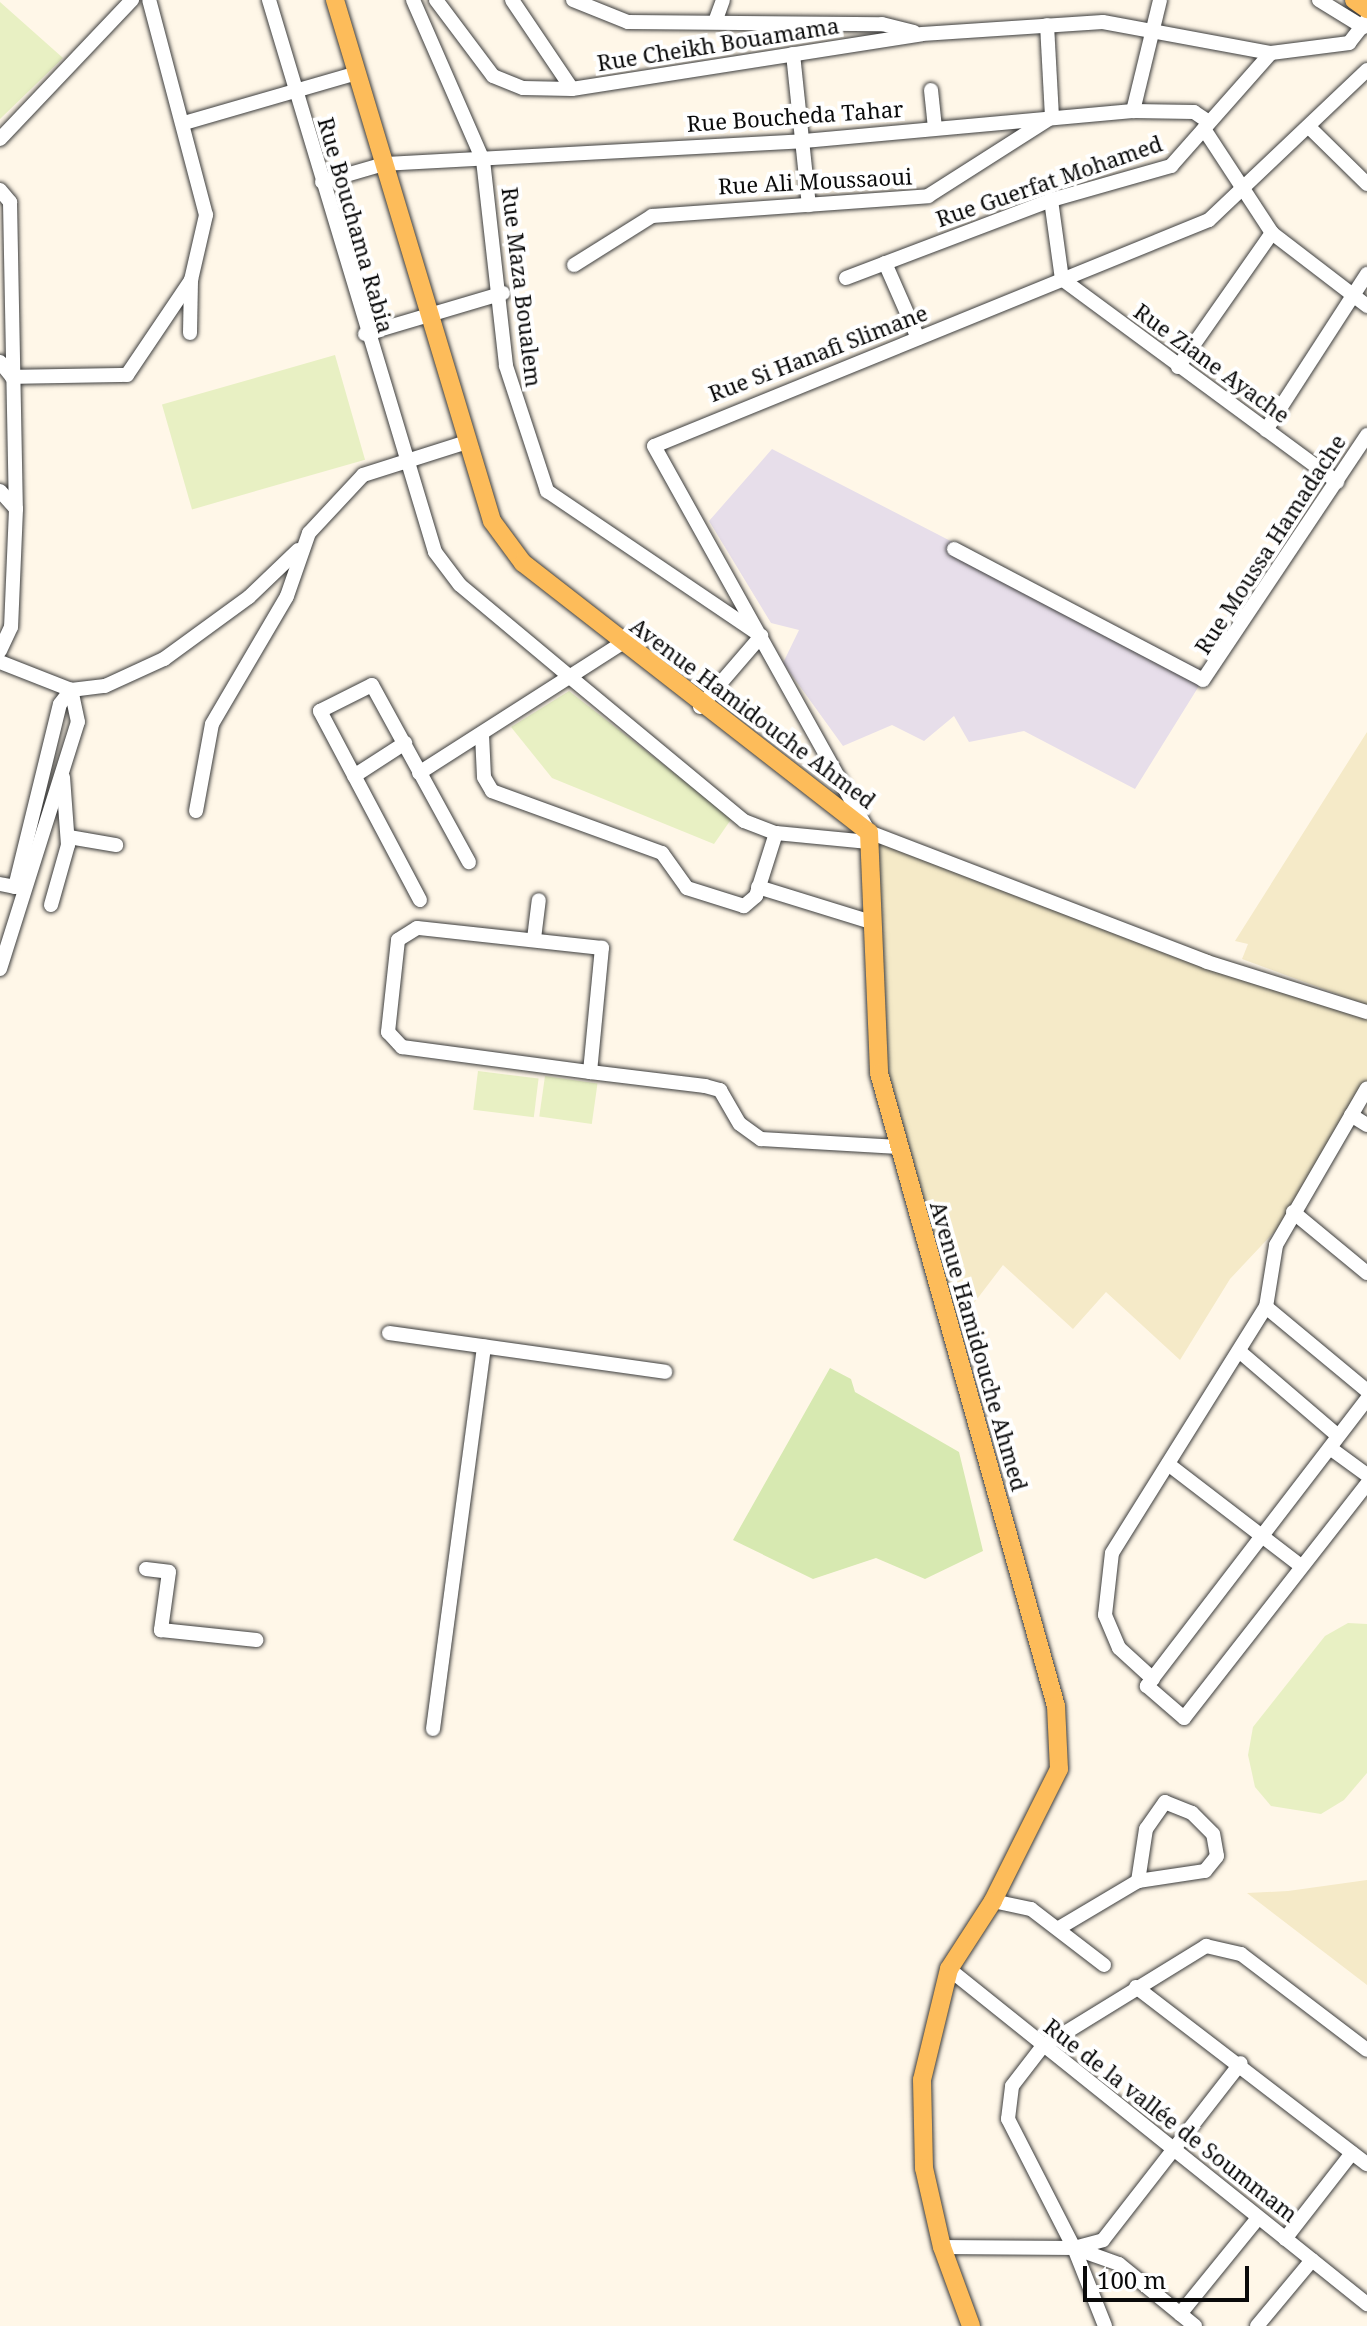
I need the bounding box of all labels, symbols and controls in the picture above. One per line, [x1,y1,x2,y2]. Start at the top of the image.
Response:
street label: Rue Cheikh Bouamama [595,12,841,76]
street label: Rue Boucheda Tahar [686,95,904,137]
street label: Rue Bouchama Rabia [313,114,399,336]
street label: Rue Guerfat Mohamed [932,130,1166,232]
street label: Rue Ali Moussaoui [717,163,913,199]
street label: Rue Maza Boualem [497,186,547,388]
street label: Rue Ziane Ayache [1129,298,1295,428]
street label: Rue Si Hanafi Slimane [705,299,931,407]
street label: Rue Moussa Hamadache [1189,429,1351,659]
street label: Avenue Hamidouche Ahmed [625,612,881,814]
street label: Avenue Hamidouche Ahmed [925,1198,1033,1494]
street label: Rue de la vallée de Soummam [1039,2013,1303,2227]
scale bar [1087,2250,1253,2300]
text: 100 m [1097,2263,1166,2296]

